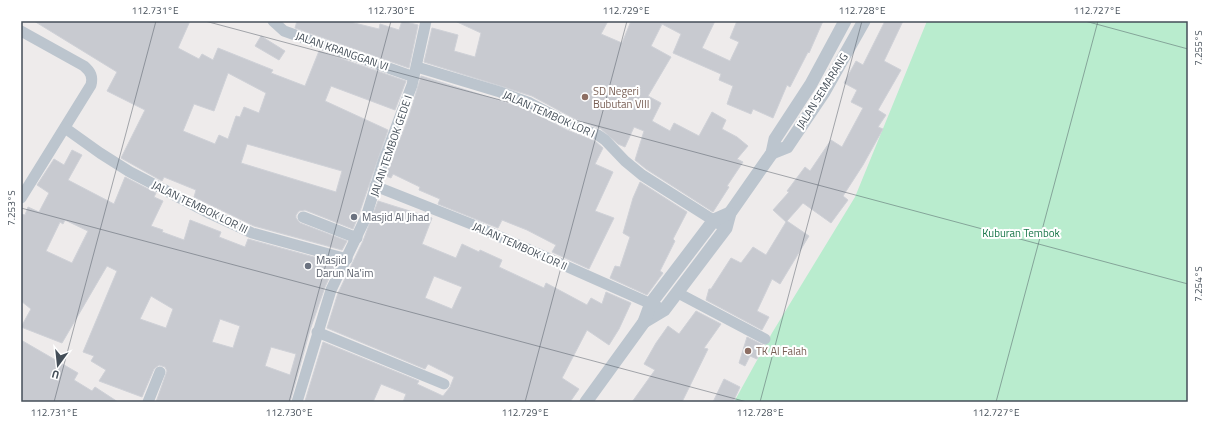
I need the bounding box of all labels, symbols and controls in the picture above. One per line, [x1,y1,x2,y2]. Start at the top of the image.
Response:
text: 112.731°E [132,3,179,18]
text: 112.730°E [368,3,415,18]
text: 112.729°E [603,3,650,18]
text: 112.728°E [839,3,886,18]
text: 112.727°E [1074,3,1121,18]
street label: JALAN KRANGGAN VI [293,28,391,74]
text: 7.255°S [1191,30,1206,66]
street label: JALAN SEMARANG [792,50,852,132]
place label: SD Negeri Bubutan VIII [593,83,649,112]
street label: JALAN TEMBOK LOR I [500,86,598,142]
marker: SD Negeri Bubutan VIII [580,92,590,102]
street label: JALAN TEMBOK GEDE I [366,93,416,199]
street label: JALAN TEMBOK LOR III [149,177,251,237]
text: 7.253°S [4,190,19,226]
place label: Masjid Al Jihad [362,209,429,225]
marker: Masjid Al Jihad [349,212,359,222]
street label: JALAN TEMBOK LOR II [470,218,570,274]
park label: Kuburan Tembok [982,225,1061,241]
place label: Masjid Darun Na'im [316,252,373,281]
marker: Masjid Darun Na'im [303,261,313,271]
text: 7.254°S [1191,266,1206,302]
place label: TK Al Falah [756,343,807,359]
north arrow [38,345,78,385]
marker: TK Al Falah [743,346,753,356]
text: U [50,366,61,383]
text: 112.731°E [31,405,78,420]
text: 112.730°E [266,405,313,420]
text: 112.729°E [502,405,549,420]
text: 112.728°E [737,405,784,420]
text: 112.727°E [973,405,1020,420]

